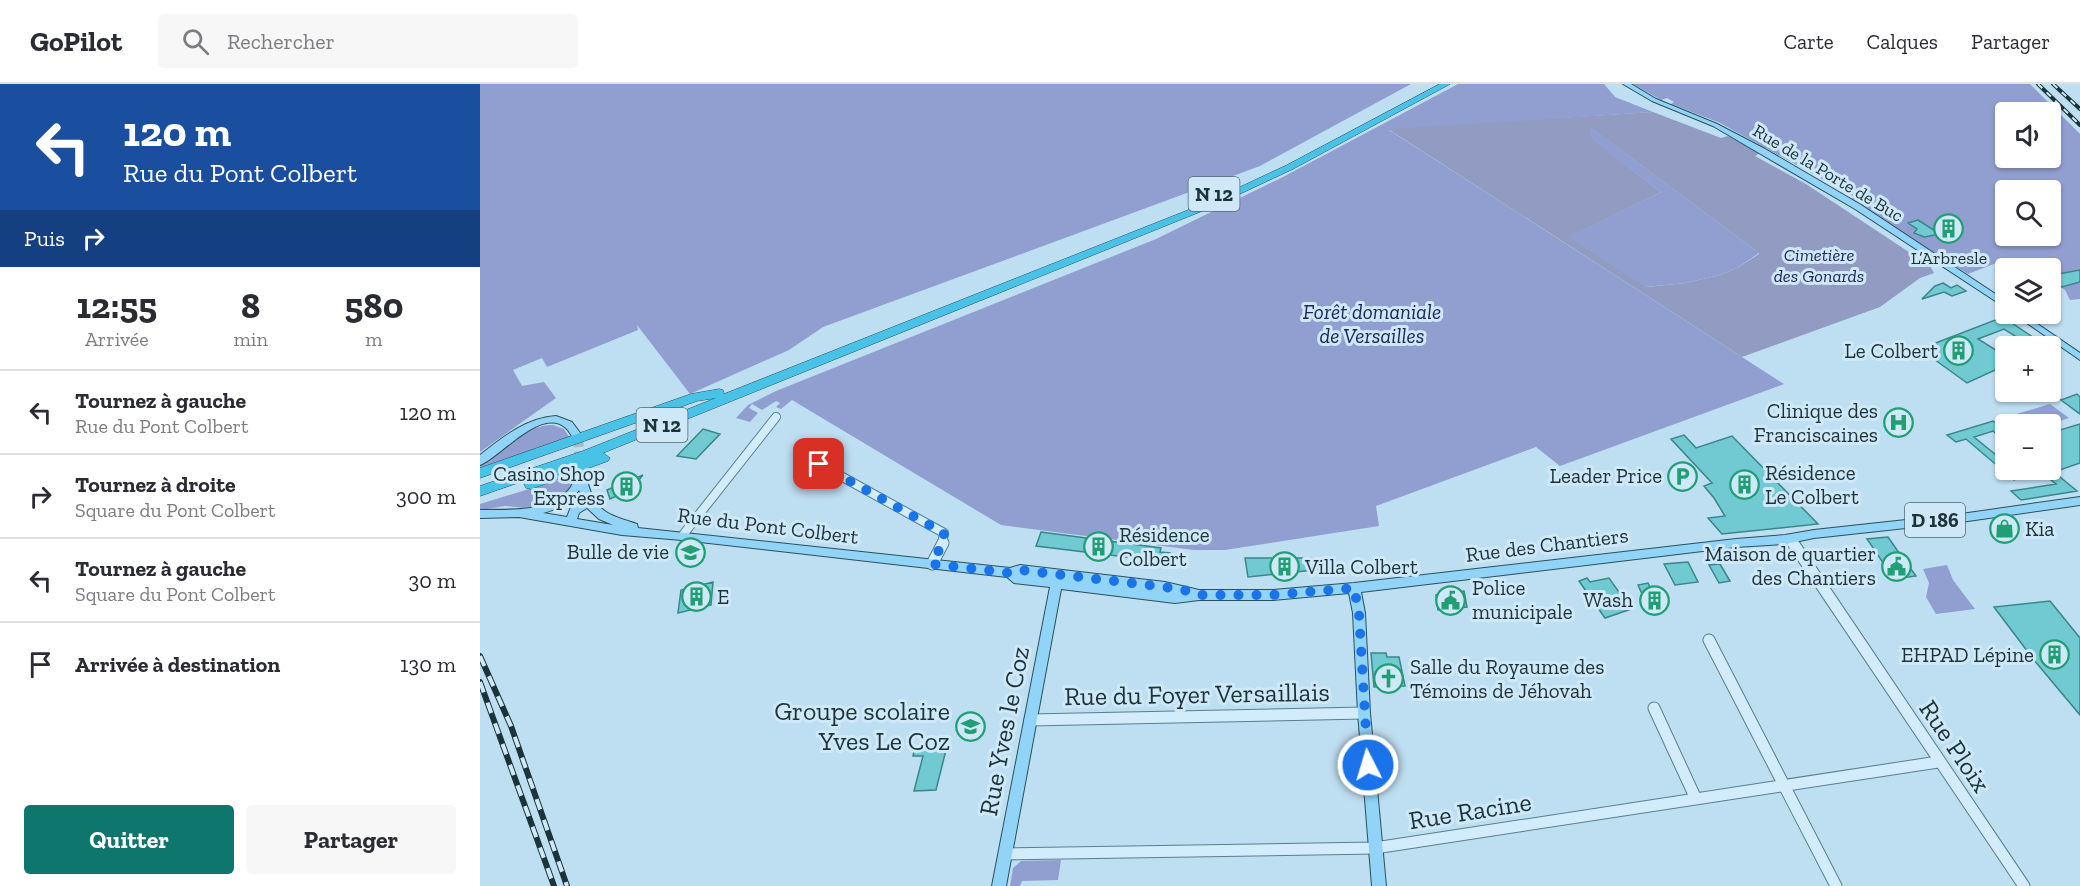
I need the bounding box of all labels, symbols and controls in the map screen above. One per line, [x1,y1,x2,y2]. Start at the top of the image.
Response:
search box [158,14,578,68]
text: GoPilot [30,25,122,58]
icon: search [179,25,212,58]
text: Rechercher [227,28,335,55]
text: Carte [1783,29,1834,54]
text: Calques [1867,29,1938,54]
text: Partager [1971,29,2050,54]
map controls [1995,102,2061,480]
button: sound [1995,102,2061,168]
text: 120 m [123,106,231,157]
icon: left [24,108,102,186]
street label: Rue de la Porte de Buc [1749,119,1907,227]
text: Rue du Pont Colbert [123,157,357,189]
road number: N 12 [1188,177,1240,211]
button: search [1995,180,2061,246]
building icon: L’Arbresle [1933,213,1965,245]
icon: right [77,222,110,255]
text: Puis [24,225,65,252]
park label: Cimetière des Gonards [1774,244,1864,287]
place label: L’Arbresle [1911,247,1987,269]
button: layers [1995,258,2061,324]
text: 12:55 [77,284,157,327]
text: 8 [241,284,260,327]
text: 580 [344,284,403,327]
park label: Forêt domaniale de Versailles [1303,299,1441,348]
text: Arrivée [85,327,149,351]
text: min [234,327,268,351]
text: m [365,327,383,351]
building icon: Le Colbert [1943,335,1975,367]
button: + [1995,336,2061,402]
place label: Le Colbert [1844,338,1938,363]
text: Tournez à gauche [75,387,246,414]
icon: left [24,396,57,429]
place label: Clinique des Franciscaines [1754,398,1878,447]
text: 120 m [400,399,456,426]
hospital icon: Clinique des Franciscaines [1883,407,1915,439]
road number: N 12 [636,408,687,442]
text: Rue du Pont Colbert [75,414,248,438]
button: − [1995,414,2061,480]
pin [793,438,844,489]
icon: arrive [802,447,835,480]
parking icon: Leader Price [1667,460,1699,492]
place label: Résidence Le Colbert [1765,460,1859,509]
place label: Casino Shop Express [493,461,605,510]
place label: Leader Price [1550,463,1662,488]
building icon: Résidence Le Colbert [1728,469,1760,501]
building icon: Casino Shop Express [610,470,642,502]
text: Tournez à droite [75,471,236,498]
icon: right [24,480,57,513]
text: 300 m [396,483,456,510]
text: Square du Pont Colbert [75,498,275,522]
street label: Rue du Pont Colbert [676,502,860,549]
road number: D 186 [1905,503,1965,537]
shop icon: Kia [1988,513,2020,545]
place label: Kia [2025,516,2055,541]
place label: Résidence Colbert [1119,522,1210,571]
street label: Rue des Chantiers [1464,522,1630,567]
building icon: Résidence Colbert [1082,531,1114,563]
school or university icon: Bulle de vie [674,536,706,568]
place label: Bulle de vie [567,539,669,564]
place label: Maison de quartier des Chantiers [1704,541,1876,590]
public building icon: Maison de quartier des Chantiers [1881,550,1913,582]
building icon: Villa Colbert [1268,551,1300,583]
place label: Villa Colbert [1304,554,1418,579]
text: Tournez à gauche [75,555,246,582]
icon: left [24,564,57,597]
text: 30 m [409,567,456,594]
place label: Police municipale [1472,575,1573,624]
building icon: E [680,581,712,613]
text: Square du Pont Colbert [75,582,275,606]
place label: E [717,584,729,609]
public building icon: Police municipale [1435,584,1467,616]
building icon: Wash [1638,584,1670,616]
place label: Wash [1583,587,1633,612]
building icon: EHPAD Lépine [2039,639,2071,671]
place label: EHPAD Lépine [1901,642,2034,667]
street label: Rue Yves le Coz [972,644,1036,818]
icon: arrive [24,648,57,681]
text: Arrivée à destination [75,651,280,678]
text: 130 m [400,651,456,678]
place label: Salle du Royaume des Témoins de Jéhovah [1410,654,1604,703]
church icon: Salle du Royaume des Témoins de Jéhovah [1373,663,1405,695]
street label: Rue du Foyer Versaillais [1064,676,1330,712]
street label: Rue Ploix [1912,694,1998,798]
place label: Groupe scolaire Yves Le Coz [774,695,950,757]
school or university icon: Groupe scolaire Yves Le Coz [955,710,987,742]
position arrow [1336,733,1400,797]
street label: Rue Racine [1406,786,1534,836]
button: Quitter [24,805,234,874]
button: Partager [246,805,456,874]

